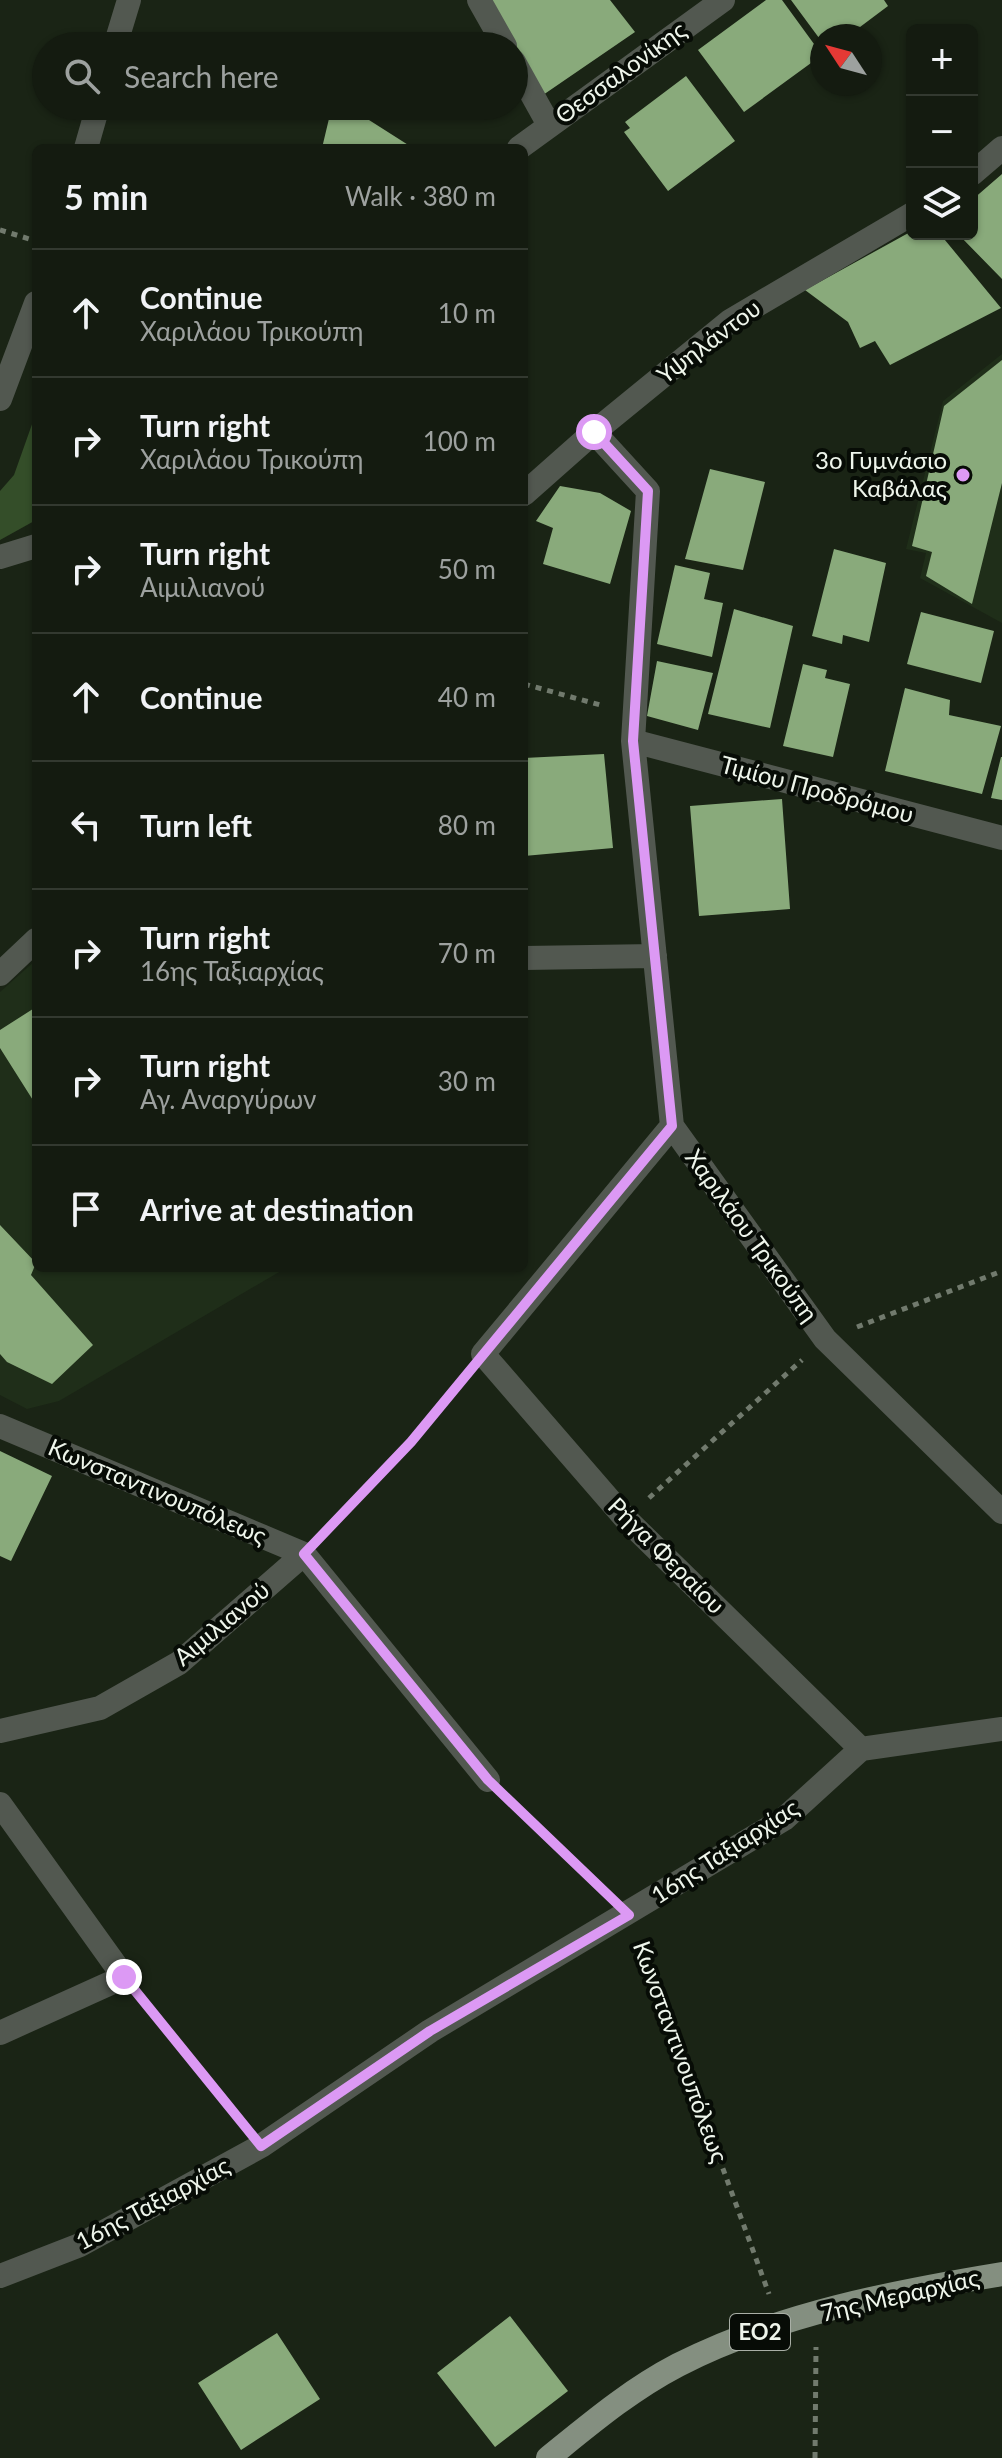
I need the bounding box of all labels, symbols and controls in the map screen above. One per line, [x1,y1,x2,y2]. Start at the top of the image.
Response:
street label: Θεσσαλονίκης [549,15,691,129]
north arrow [810,24,882,96]
map controls [906,24,978,240]
button: + [906,24,978,96]
search box [32,32,528,120]
icon: search [60,54,104,98]
text: Search here [124,58,279,94]
button: − [906,96,978,168]
button: layers [906,168,978,240]
text: 5 min [64,176,148,217]
text: Walk · 380 m [345,180,496,212]
text: Continue [140,279,263,315]
icon: ahead [64,291,108,335]
street label: Υψηλάντου [651,293,766,389]
text: 10 m [438,297,496,329]
text: Χαριλάου Τρικούπη [140,315,363,347]
text: Turn right [140,407,270,443]
route start [576,414,612,450]
icon: right [64,419,108,463]
text: 100 m [423,425,496,457]
text: Χαριλάου Τρικούπη [140,443,363,475]
place label: 3ο Γυμνάσιο Καβάλας [815,445,947,502]
marker: 3ο Γυμνάσιο Καβάλας [954,466,972,484]
text: Turn right [140,535,270,571]
icon: right [64,547,108,591]
text: 50 m [438,553,496,585]
text: Αιμιλιανού [140,571,265,603]
icon: ahead [64,675,108,719]
text: Continue [140,679,263,715]
text: 40 m [438,681,496,713]
street label: Τιμίου Προδρόμου [718,749,917,828]
icon: left [64,803,108,847]
text: Turn left [140,807,252,843]
text: 80 m [438,809,496,841]
text: Turn right [140,919,270,955]
icon: right [64,931,108,975]
text: 70 m [438,937,496,969]
text: 16ης Ταξιαρχίας [140,955,324,987]
text: Turn right [140,1047,270,1083]
icon: right [64,1059,108,1103]
text: 30 m [438,1065,496,1097]
text: Αγ. Αναργύρων [140,1083,316,1115]
street label: Χαριλάου Τρικούπη [680,1143,825,1327]
icon: arrive [64,1187,108,1231]
text: Arrive at destination [140,1191,414,1227]
street label: Κωνσταντινουπόλεως [44,1432,271,1550]
street label: Ρήγα Φεραίου [603,1491,731,1619]
street label: Αιμιλιανού [168,1575,275,1671]
street label: 16ης Ταξιαρχίας [645,1792,803,1909]
street label: Κωνσταντινουπόλεως [628,1937,735,2166]
route end [106,1959,142,1995]
street label: 16ης Ταξιαρχίας [71,2150,234,2255]
street label: 7ης Μεραρχίας [818,2262,982,2327]
road number: ΕΟ2 [730,2314,790,2350]

